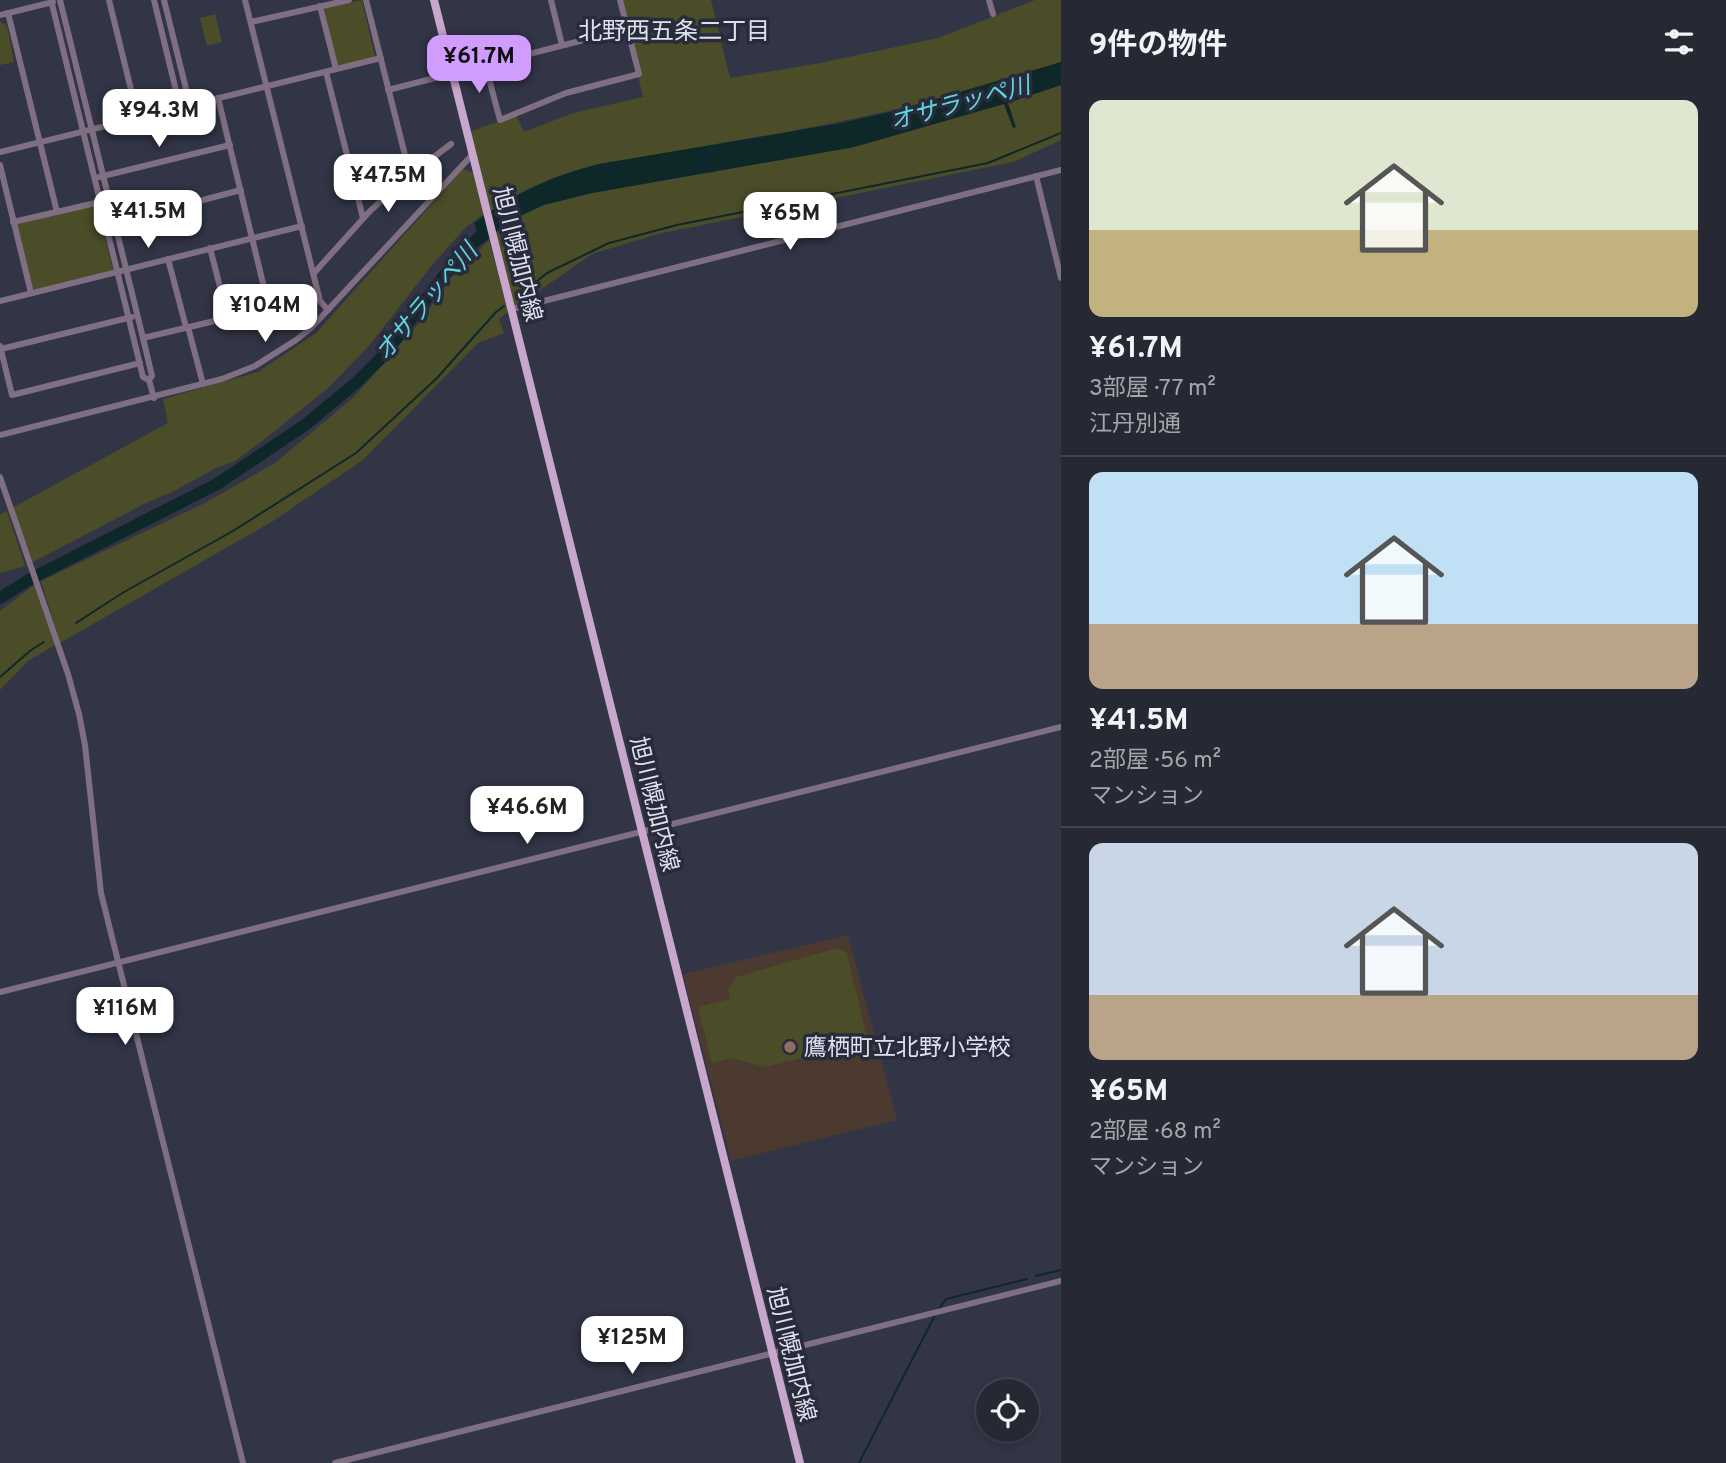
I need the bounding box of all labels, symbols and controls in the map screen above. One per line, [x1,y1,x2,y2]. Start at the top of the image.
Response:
district label: 北野西五条二丁目 [578,18,770,48]
icon: filters [1660,23,1698,61]
text: 9件の物件 [1089,28,1227,65]
pin: ¥61.7M [422,36,536,95]
text: ¥61.7M [443,43,515,72]
water label: オサラッペ川 [887,71,1037,138]
pin: ¥94.3M [102,90,216,149]
text: ¥94.3M [119,97,199,126]
icon: home [1331,145,1457,271]
pin: ¥47.5M [331,154,445,214]
text: ¥47.5M [350,162,426,191]
street label: 旭川幌加内線 [485,184,546,325]
pin: ¥41.5M [91,190,205,250]
pin: ¥65M [749,192,831,252]
text: ¥41.5M [110,198,186,227]
text: ¥65M [760,200,820,229]
water label: オサラッペ川 [370,236,487,368]
pin: ¥104M [216,284,314,344]
text: ¥104M [229,292,301,321]
text: ¥61.7M [1089,331,1183,368]
text: 3部屋 · 77 m² [1089,375,1216,404]
text: 江丹別通 [1089,411,1181,440]
icon: home [1331,517,1457,643]
text: ¥41.5M [1089,703,1189,740]
street label: 旭川幌加内線 [622,734,683,875]
text: 2部屋 · 56 m² [1089,747,1221,776]
text: マンション [1089,783,1204,812]
pin: ¥46.6M [470,786,584,846]
text: ¥46.6M [486,794,568,823]
icon: home [1331,888,1457,1014]
pin: ¥116M [76,988,174,1047]
text: ¥116M [92,995,158,1024]
place label: 鷹栖町立北野小学校 [804,1035,1011,1064]
marker: 鷹栖町立北野小学校 [782,1039,798,1055]
text: ¥65M [1089,1074,1168,1111]
text: 2部屋 · 68 m² [1089,1118,1221,1147]
text: マンション [1089,1154,1204,1183]
street label: 旭川幌加内線 [759,1284,820,1425]
pin: ¥125M [583,1316,681,1376]
text: ¥125M [597,1324,667,1353]
map controls [976,1379,1039,1442]
button: locate [976,1379,1039,1442]

